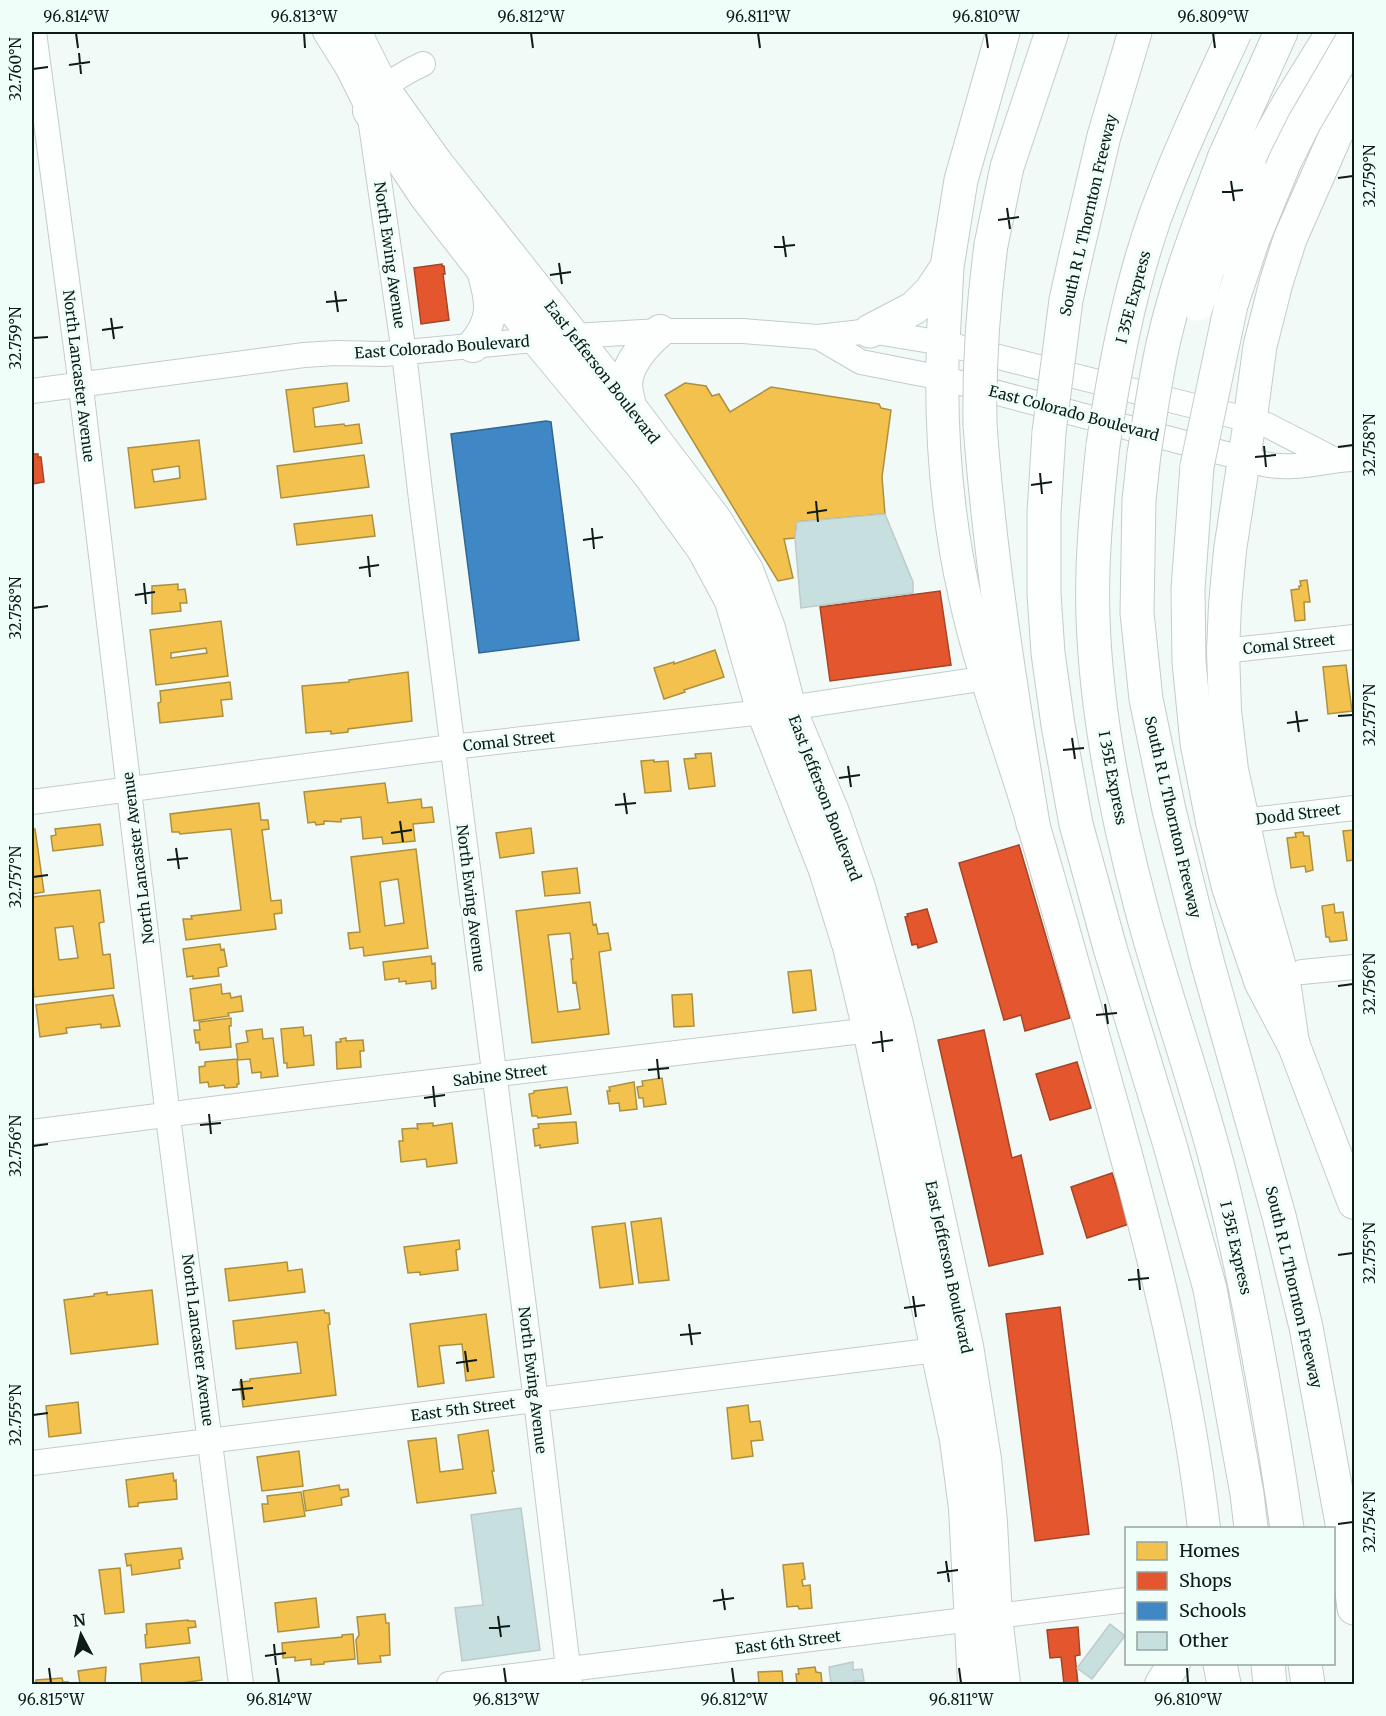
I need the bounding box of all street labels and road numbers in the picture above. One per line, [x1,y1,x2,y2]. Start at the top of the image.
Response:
street label: South R L Thornton Freeway [1055,112,1121,318]
street label: North Ewing Avenue [370,180,410,330]
street label: I 35E Express [1111,249,1155,345]
street label: North Lancaster Avenue [59,289,99,463]
street label: East Jefferson Boulevard [540,297,664,447]
street label: East Colorado Boulevard [354,331,530,363]
street label: East Colorado Boulevard [987,381,1161,445]
street label: Comal Street [1242,630,1336,658]
street label: East Jefferson Boulevard [785,712,865,884]
street label: South R L Thornton Freeway [1140,714,1206,920]
street label: Comal Street [462,727,556,755]
street label: I 35E Express [1095,729,1131,827]
street label: North Lancaster Avenue [118,771,158,945]
street label: Dodd Street [1254,799,1342,829]
street label: North Ewing Avenue [453,823,489,973]
street label: Sabine Street [452,1060,549,1090]
street label: East Jefferson Boulevard [921,1179,977,1355]
street label: South R L Thornton Freeway [1261,1184,1327,1390]
street label: I 35E Express [1216,1199,1256,1297]
street label: North Lancaster Avenue [178,1253,218,1427]
street label: North Ewing Avenue [515,1305,551,1455]
street label: East 5th Street [410,1393,517,1425]
street label: East 6th Street [734,1626,842,1658]

